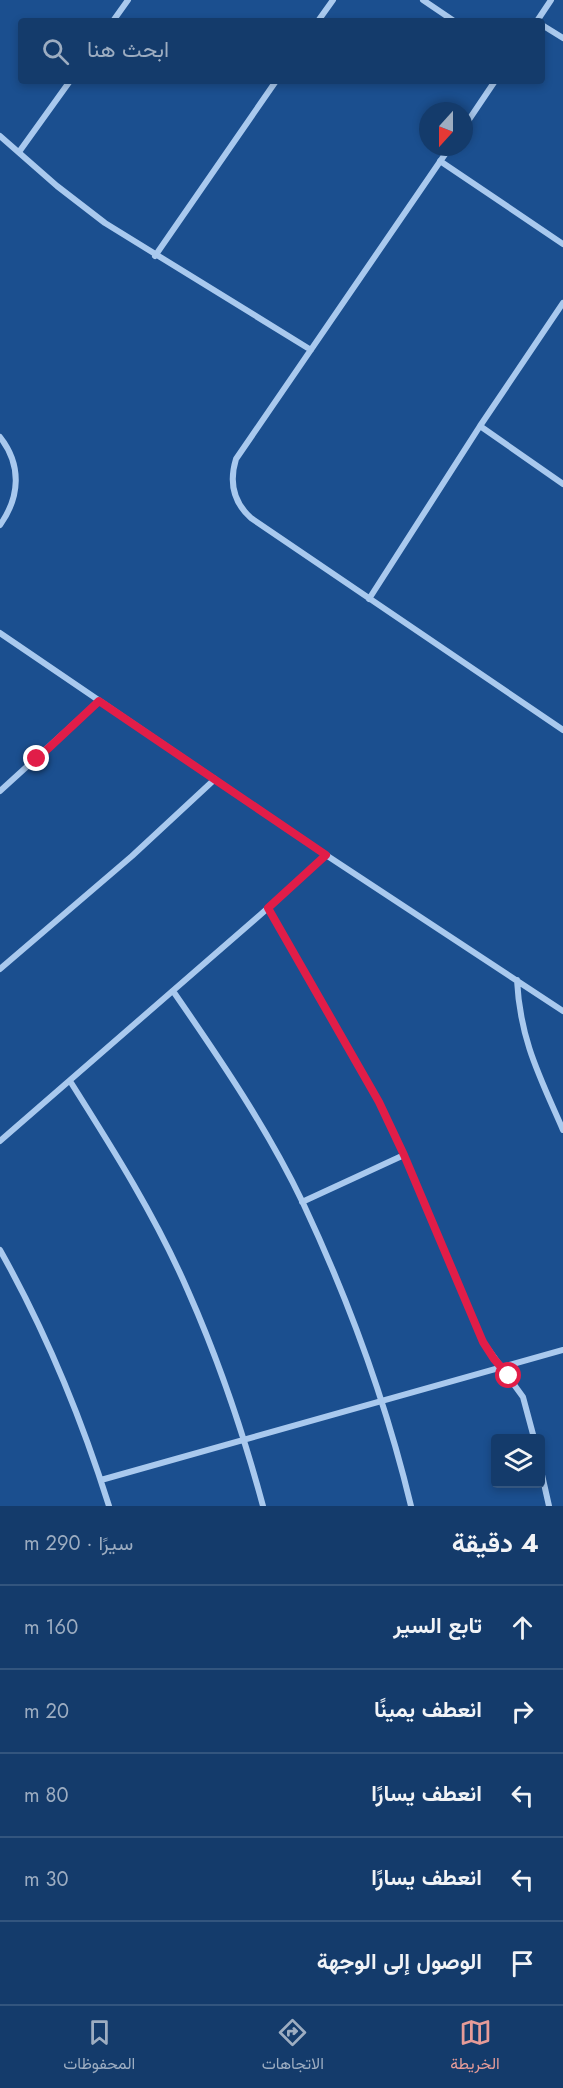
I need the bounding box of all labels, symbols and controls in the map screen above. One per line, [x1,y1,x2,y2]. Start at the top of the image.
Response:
search box [18,18,545,84]
text: ابحث هنا [87,33,169,65]
icon: search [39,35,72,68]
north arrow [419,102,473,156]
route end [23,745,49,771]
route start [495,1362,521,1388]
map controls [491,1434,545,1488]
button: layers [491,1434,545,1488]
text: 4 دقيقة [452,1524,539,1562]
text: سيرًا · 290 m [24,1529,133,1558]
text: تابع السير [393,1609,482,1641]
icon: ahead [506,1611,539,1644]
text: 160 m [24,1613,78,1642]
text: انعطف يمينًا [374,1693,482,1725]
icon: right [506,1695,539,1728]
text: 20 m [24,1697,69,1726]
text: انعطف يسارًا [371,1777,482,1809]
icon: left [506,1779,539,1812]
text: 80 m [24,1781,69,1810]
text: انعطف يسارًا [371,1861,482,1893]
icon: left [506,1863,539,1896]
text: 30 m [24,1865,69,1894]
text: الوصول إلى الوجهة [317,1945,482,1977]
icon: arrive [506,1947,539,1980]
tab: المحفوظات [63,2016,135,2078]
tab: الاتجاهات [262,2016,324,2078]
tab: الخريطة [450,2016,500,2078]

